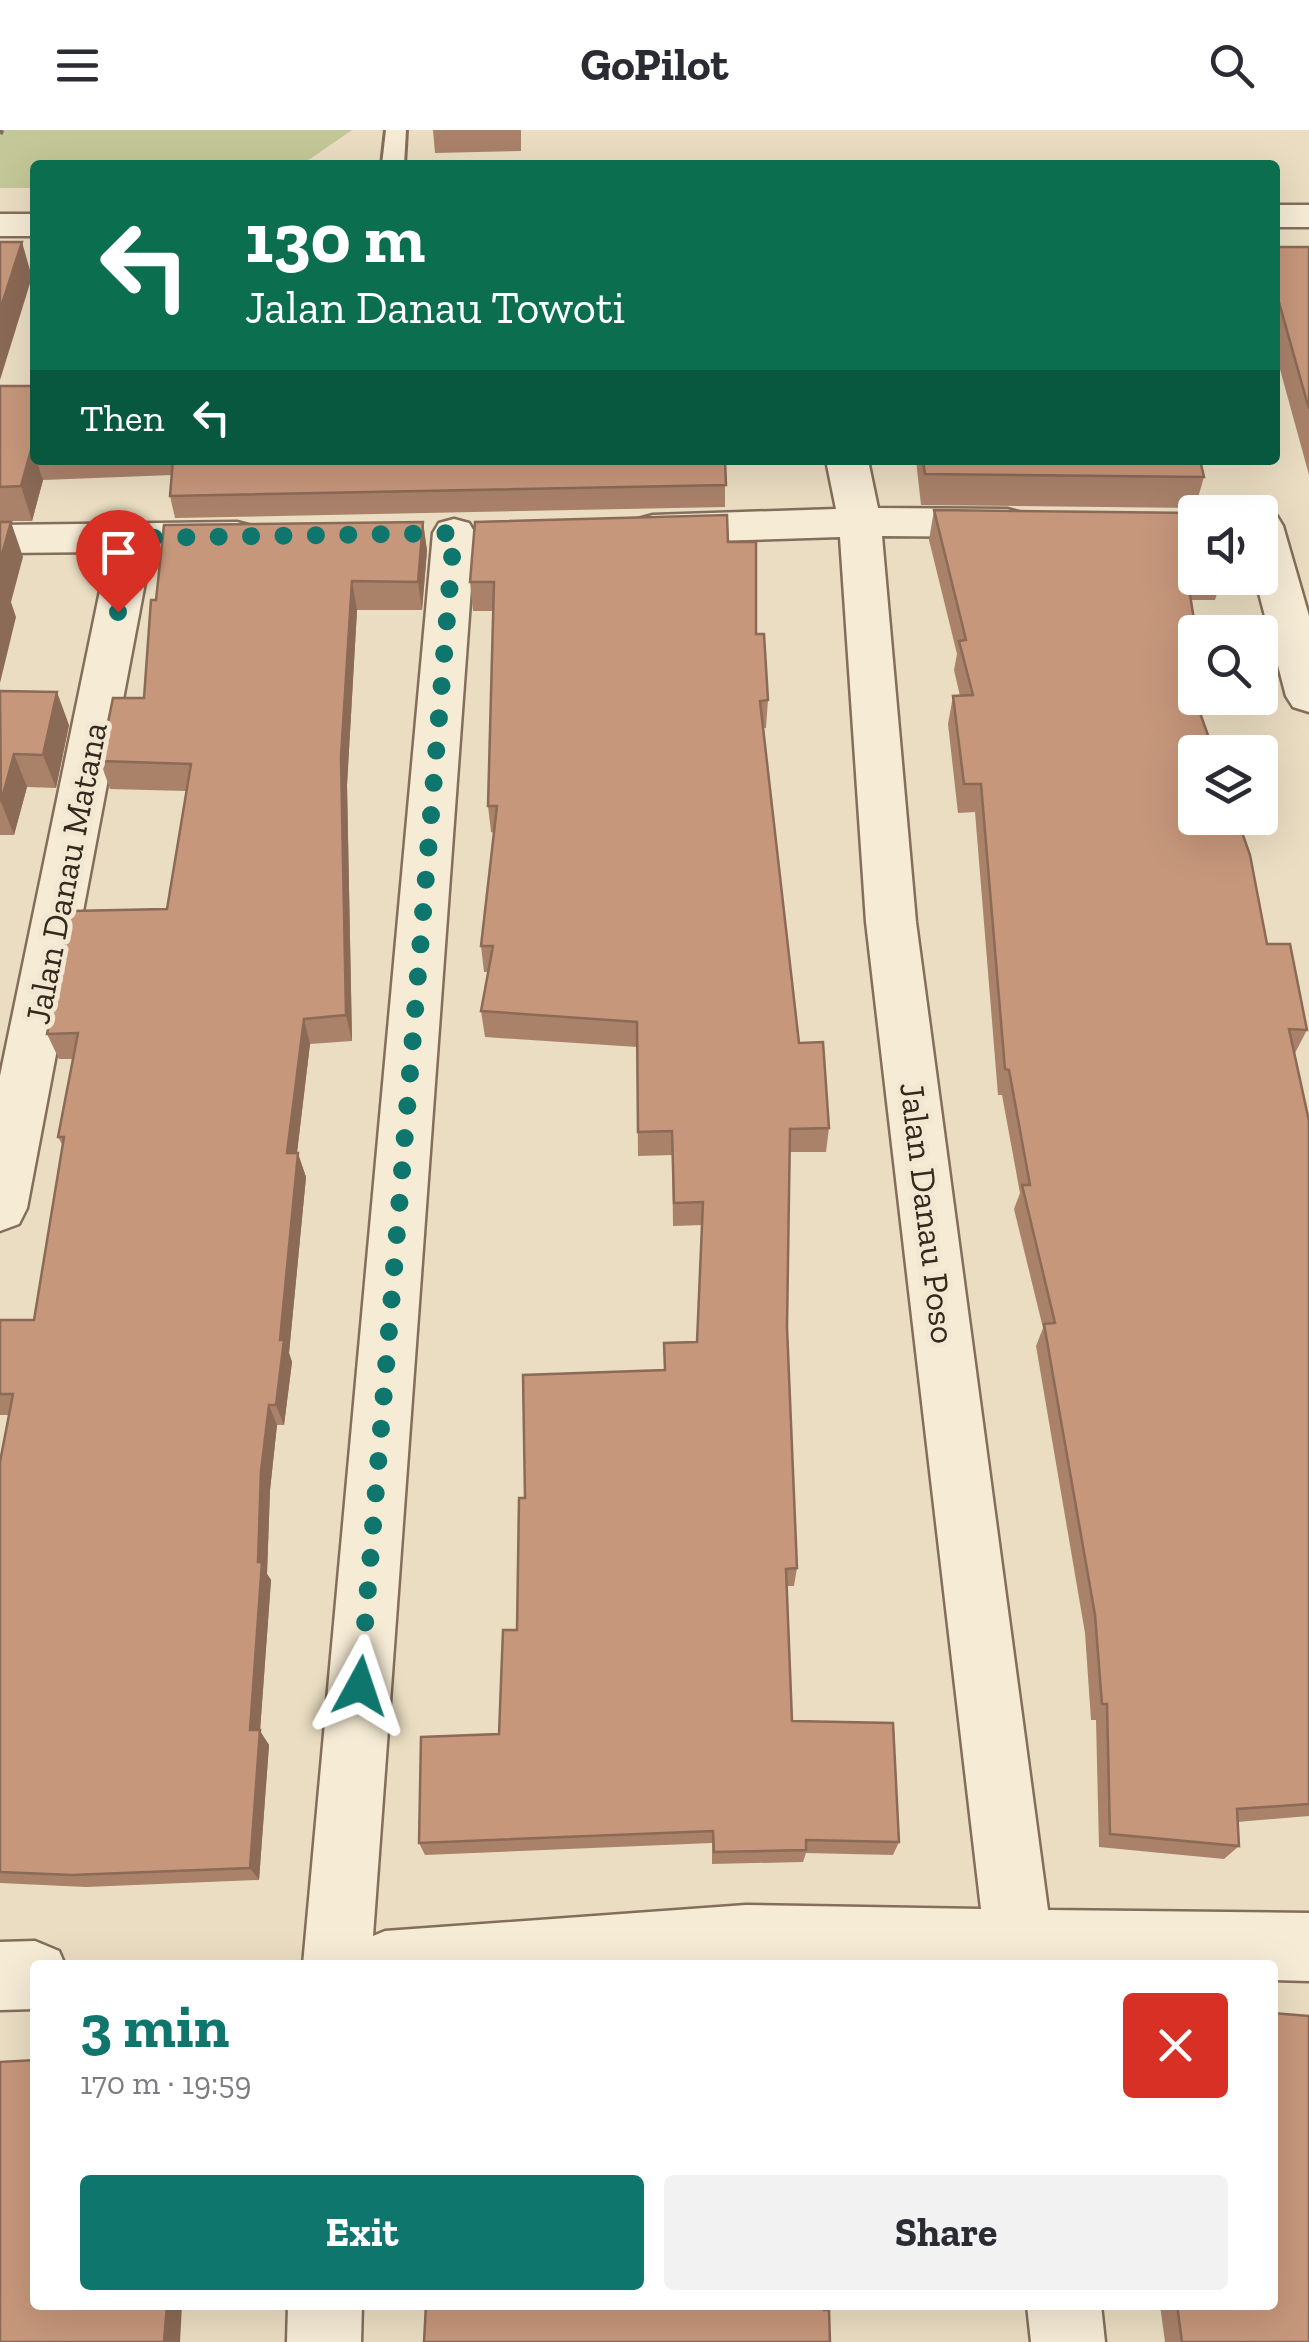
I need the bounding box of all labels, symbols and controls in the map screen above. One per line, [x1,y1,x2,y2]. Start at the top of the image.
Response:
icon: menu [50,38,105,93]
text: GoPilot [581,38,728,92]
icon: search [1204,38,1259,93]
text: 130 m [245,196,425,280]
icon: left [80,200,210,330]
text: Jalan Danau Towoti [245,281,625,335]
icon: left [184,390,239,445]
text: Then [80,395,164,441]
map controls [1178,495,1278,835]
button: sound [1178,495,1278,595]
pin [76,510,161,613]
icon: arrive [91,525,146,580]
button: search [1178,615,1278,715]
street label: Jalan Danau Matana [16,719,116,1027]
button: layers [1178,735,1278,835]
street label: Jalan Danau Poso [891,1080,965,1346]
position arrow [308,1634,412,1738]
text: 3 min [80,1990,229,2062]
button: close [1123,1993,1228,2098]
text: 170 m · 19:59 [80,2064,252,2102]
button: Exit [80,2175,644,2290]
button: Share [664,2175,1228,2290]

